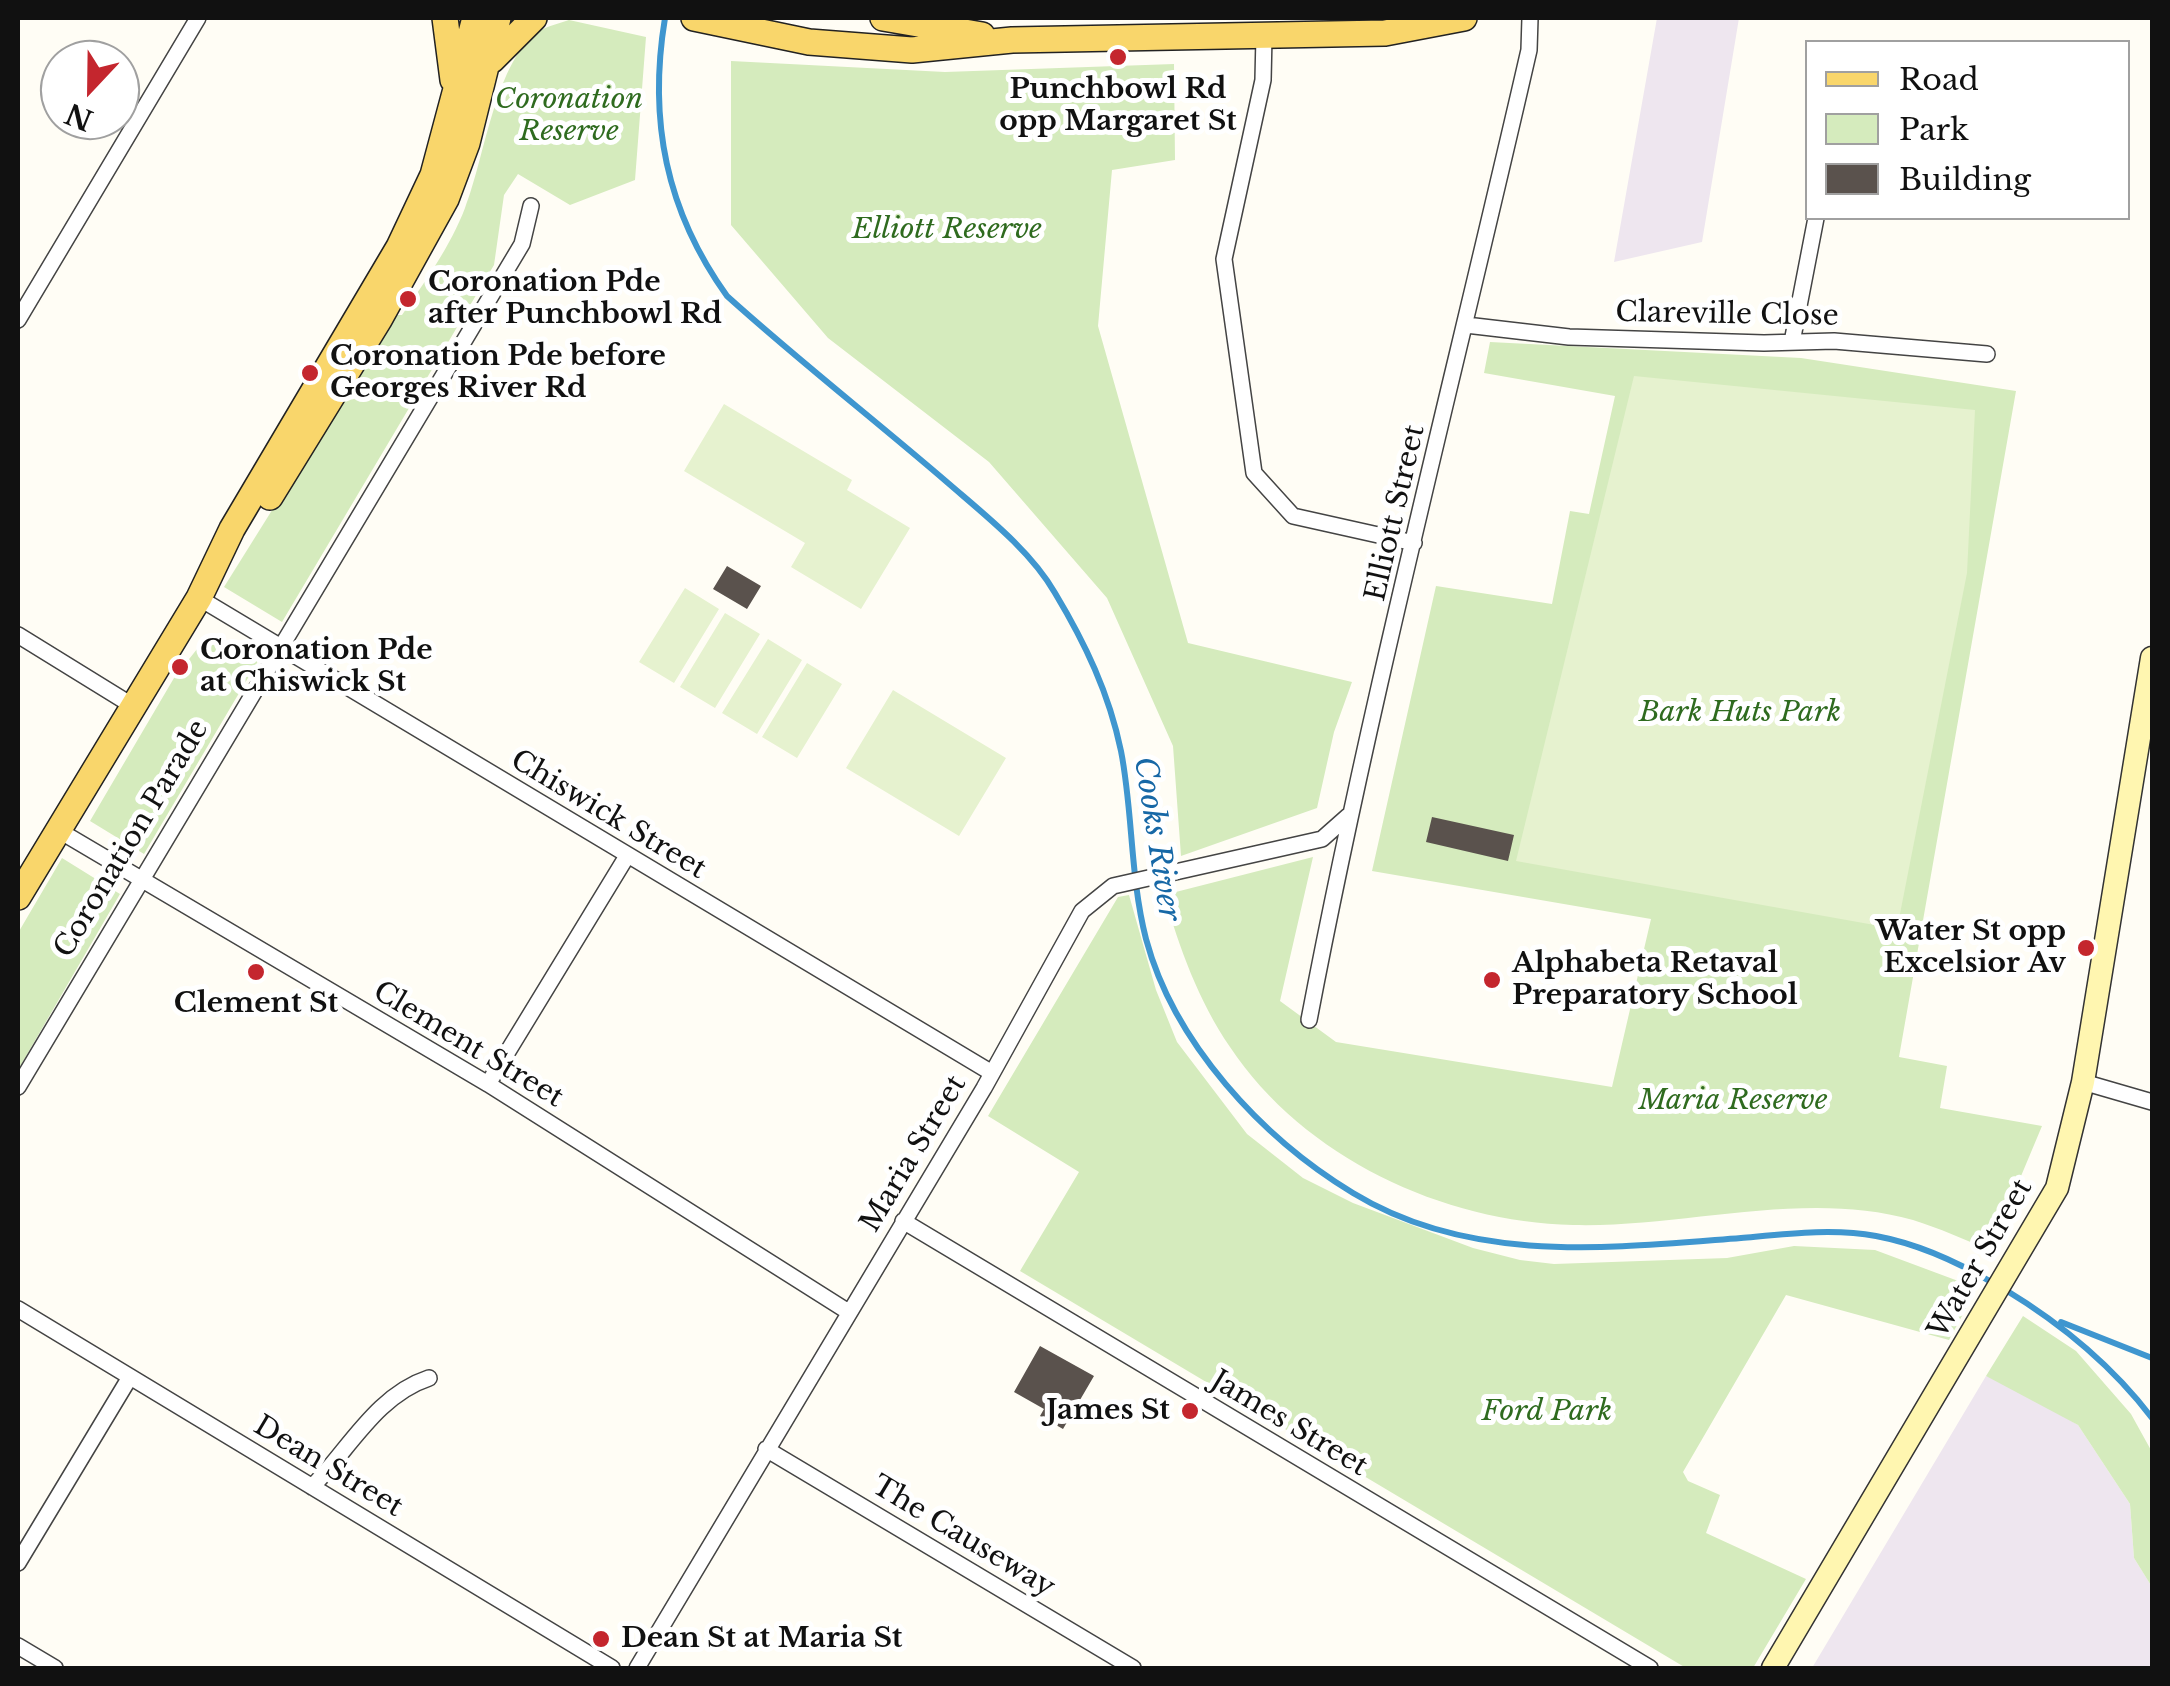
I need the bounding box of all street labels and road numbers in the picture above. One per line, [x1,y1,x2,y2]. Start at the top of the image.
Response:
street label: Clareville Close [1615,296,1839,334]
street label: Elliott Street [1359,422,1433,604]
street label: Coronation Parade [48,714,216,964]
street label: Chiswick Street [504,743,712,887]
street label: Clement Street [367,975,569,1115]
street label: Maria Street [854,1070,974,1238]
street label: Water Street [1922,1173,2040,1345]
street label: James Street [1205,1364,1373,1484]
street label: Dean Street [247,1409,409,1525]
street label: The Causeway [865,1469,1061,1605]

